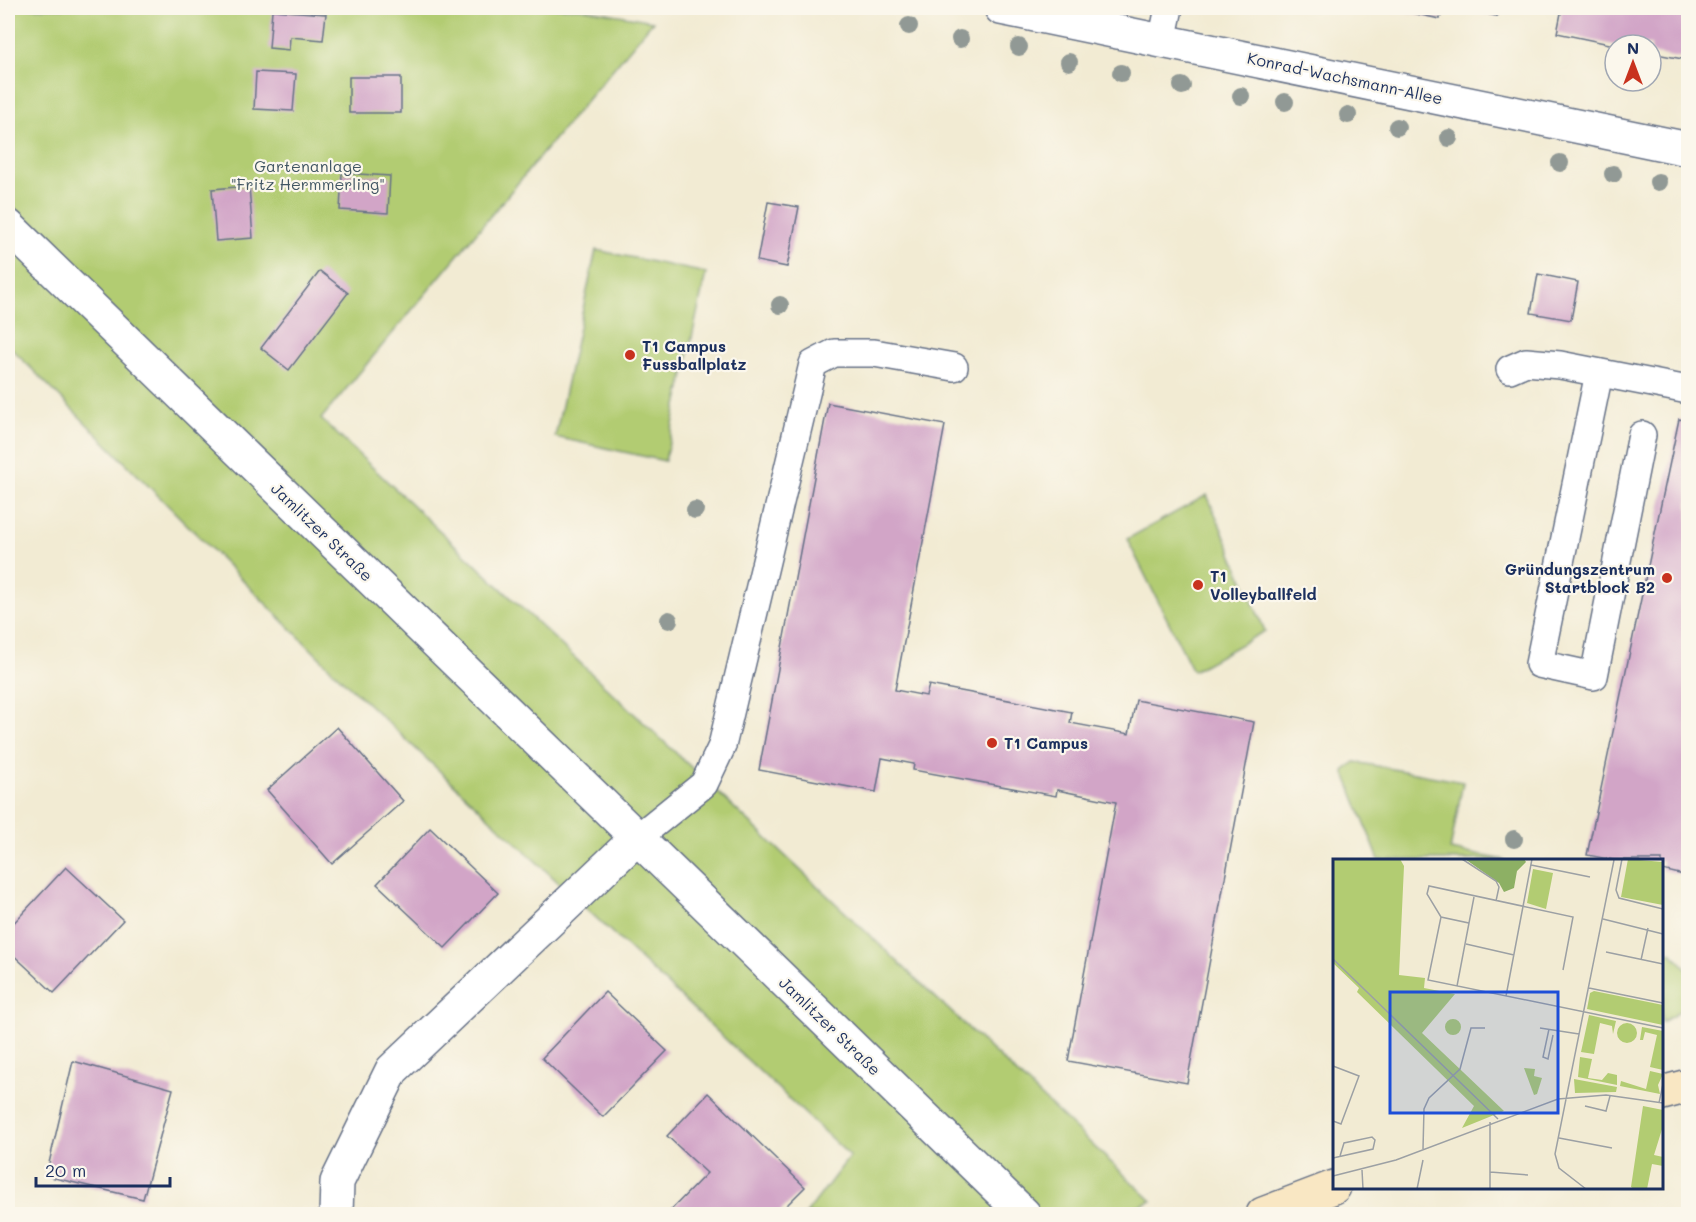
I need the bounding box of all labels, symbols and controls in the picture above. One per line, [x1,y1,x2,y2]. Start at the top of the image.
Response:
north arrow [1603,33,1663,93]
text: N [1627,37,1639,58]
street label: Konrad-Wachsmann-Allee [1245,47,1445,108]
park label: Gartenanlage "Fritz Hermmerling" [231,155,385,194]
place label: T1 Campus Fussballplatz [642,335,747,374]
marker: T1 Campus Fussballplatz [623,348,637,362]
street label: Jamlitzer Straße [267,478,378,586]
place label: Gründungszentrum Startblock B2 [1505,558,1655,597]
place label: T1 Volleyballfeld [1210,565,1317,604]
marker: Gründungszentrum Startblock B2 [1660,571,1674,585]
marker: T1 Volleyballfeld [1191,578,1205,592]
place label: T1 Campus [1004,732,1088,753]
marker: T1 Campus [985,736,999,750]
inset map [1333,859,1663,1189]
street label: Jamlitzer Straße [775,972,886,1080]
scale bar [36,1150,170,1188]
text: 20 m [45,1158,86,1182]

